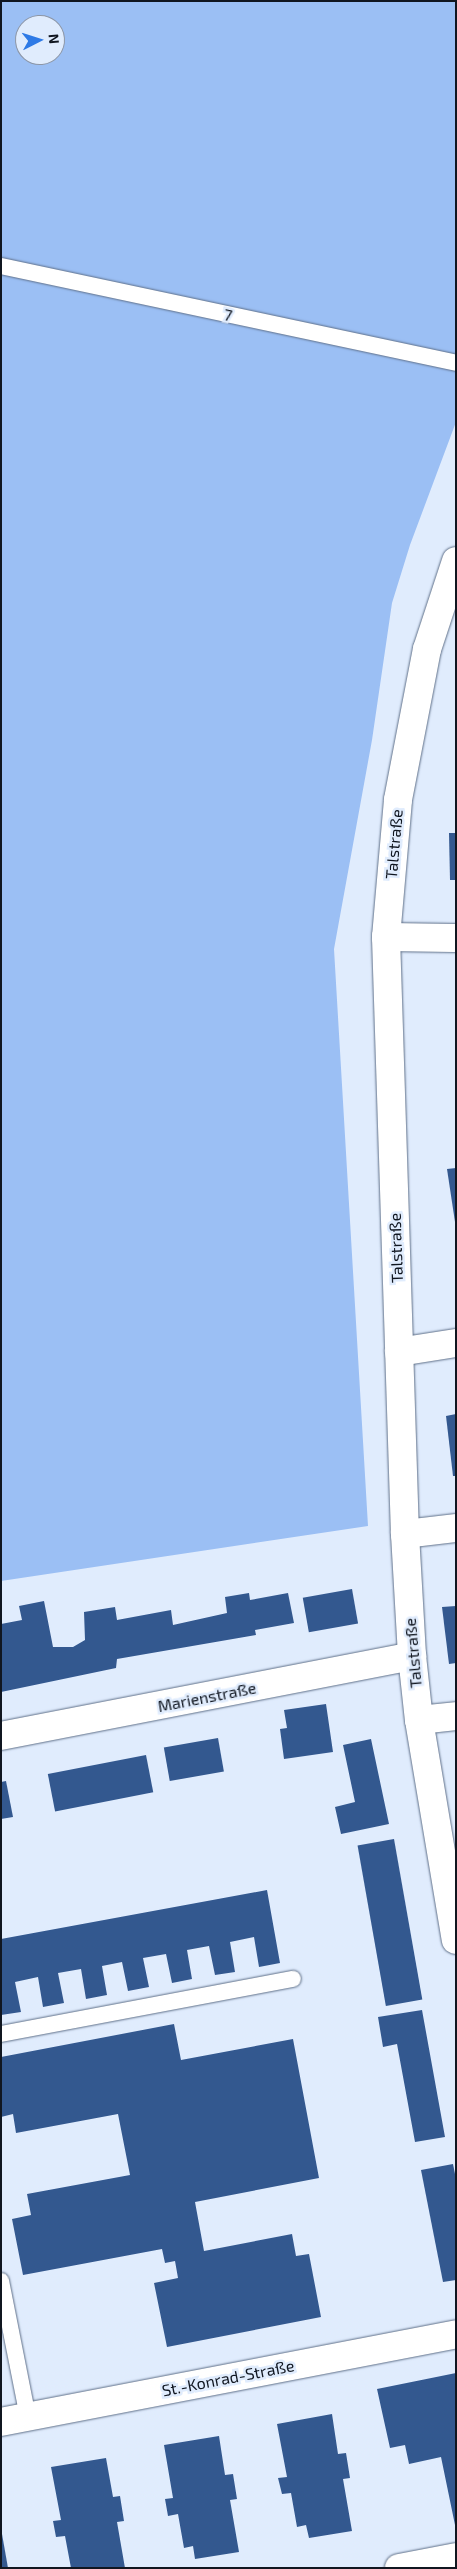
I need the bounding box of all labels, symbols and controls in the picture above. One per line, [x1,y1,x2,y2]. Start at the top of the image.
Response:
north arrow [15,15,65,65]
text: N [46,33,63,45]
street label: 7 [222,305,234,325]
street label: Talstraße [381,808,407,880]
street label: Talstraße [385,1213,407,1283]
street label: Talstraße [400,1617,426,1689]
street label: Marienstraße [156,1678,258,1716]
street label: St.-Konrad-Straße [160,2356,296,2400]

